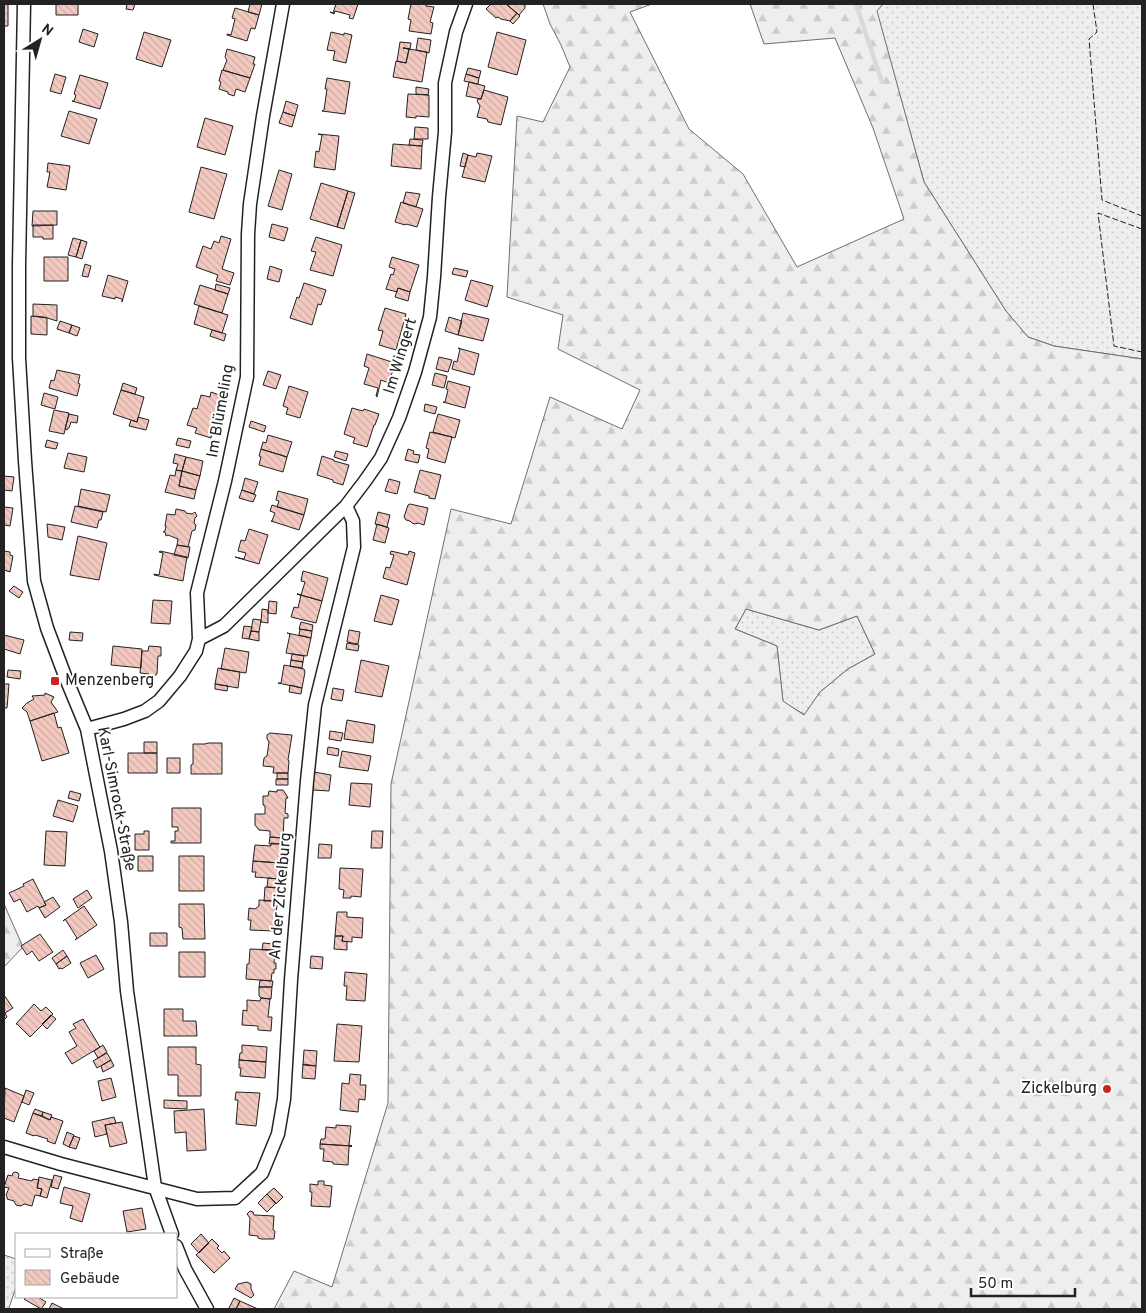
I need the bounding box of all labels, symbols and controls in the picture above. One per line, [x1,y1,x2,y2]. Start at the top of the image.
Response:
north arrow [15,15,65,65]
text: N [38,21,56,41]
street label: Im Wingert [380,316,422,396]
street label: Im Blümeling [203,363,239,459]
place label: Menzenberg [65,671,154,691]
marker: Menzenberg [49,675,61,687]
street label: Karl-Simrock-Straße [92,725,140,873]
street label: An der Zickelburg [265,832,297,960]
place label: Zickelburg [1021,1079,1097,1099]
marker: Zickelburg [1101,1083,1113,1095]
legend [15,1233,178,1298]
text: Straße [60,1245,104,1264]
scale bar [971,1266,1075,1298]
text: Gebäude [60,1270,120,1289]
text: 50 m [978,1275,1013,1294]

